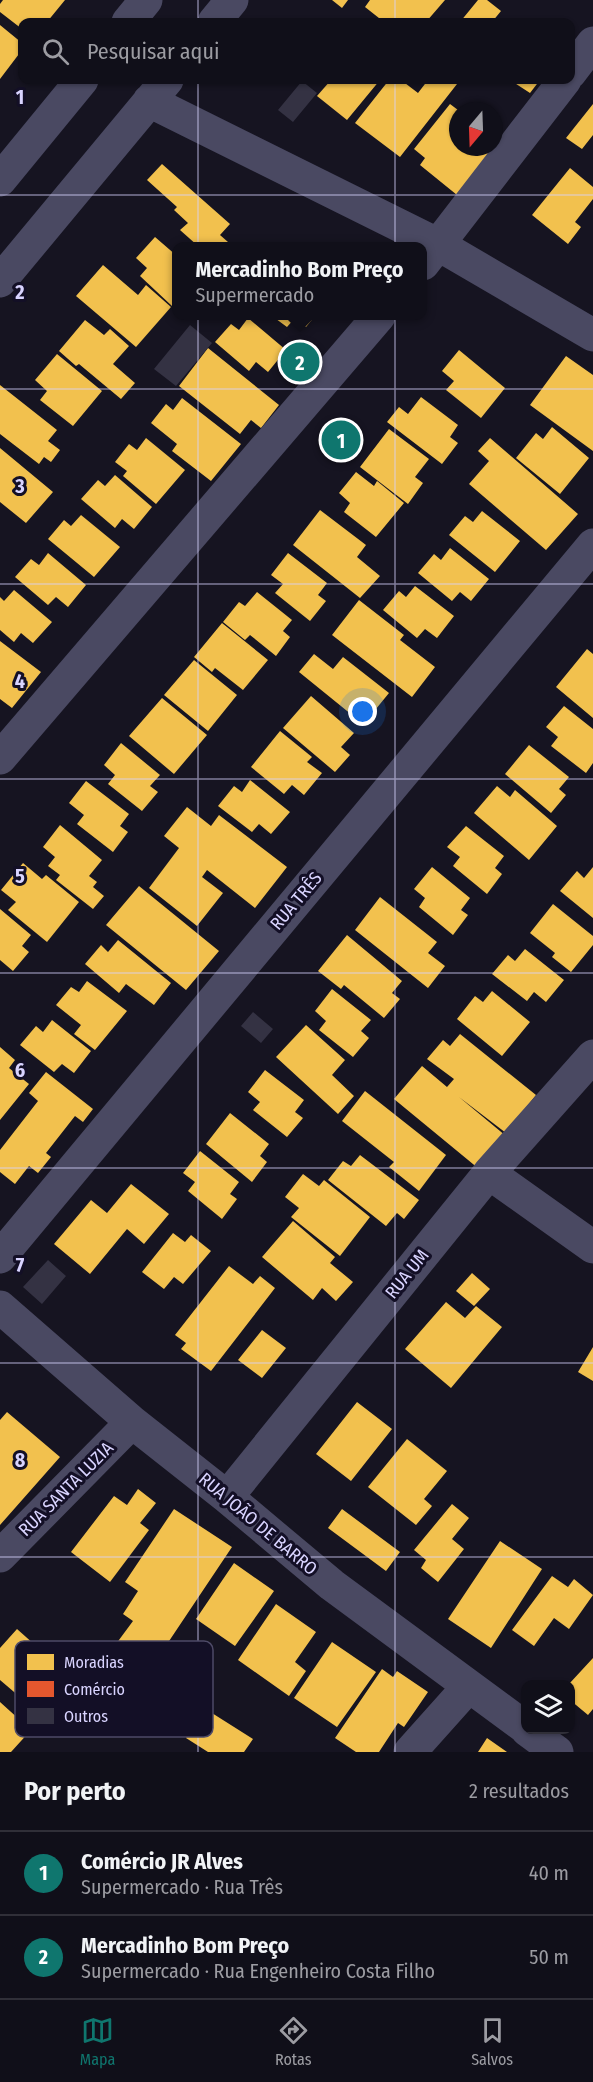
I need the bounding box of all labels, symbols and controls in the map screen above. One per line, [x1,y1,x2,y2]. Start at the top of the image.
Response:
search box [18,18,575,84]
icon: search [39,35,72,68]
text: Pesquisar aqui [87,38,219,65]
text: 1 [16,85,24,109]
north arrow [449,102,503,156]
popup [172,242,427,320]
text: Mercadinho Bom Preço [195,256,404,283]
text: 2 [14,280,25,304]
text: Supermercado [195,283,314,307]
pin: 2 [280,340,320,385]
pin: 1 [322,418,360,462]
text: 3 [14,474,25,498]
text: 4 [15,669,25,693]
your location [348,697,377,726]
text: 5 [15,864,25,888]
street label: RUA TRÊS [265,867,327,935]
text: 6 [15,1058,25,1082]
street label: RUA UM [380,1245,434,1303]
text: 7 [16,1253,25,1277]
street label: RUA SANTA LUZIA [14,1437,118,1541]
text: 8 [15,1448,26,1472]
street label: RUA JOÃO DE BARRO [194,1468,322,1580]
legend [15,1641,213,1737]
text: Moradias [64,1653,124,1672]
text: Comércio [64,1680,125,1699]
map controls [521,1680,575,1734]
button: layers [521,1680,575,1734]
text: Outros [64,1707,108,1726]
text: Por perto [24,1776,126,1807]
text: 2 resultados [469,1779,569,1803]
text: Comércio JR Alves [81,1848,243,1875]
text: 1 [39,1861,48,1885]
text: 40 m [529,1861,569,1885]
text: Supermercado · Rua Três [81,1875,283,1899]
text: Mercadinho Bom Preço [81,1932,289,1959]
text: 2 [39,1945,48,1969]
text: 50 m [529,1945,569,1969]
text: Supermercado · Rua Engenheiro Costa Filho [81,1959,435,1983]
tab: Mapa [80,2014,115,2069]
tab: Rotas [275,2014,312,2069]
tab: Salvos [471,2014,513,2069]

